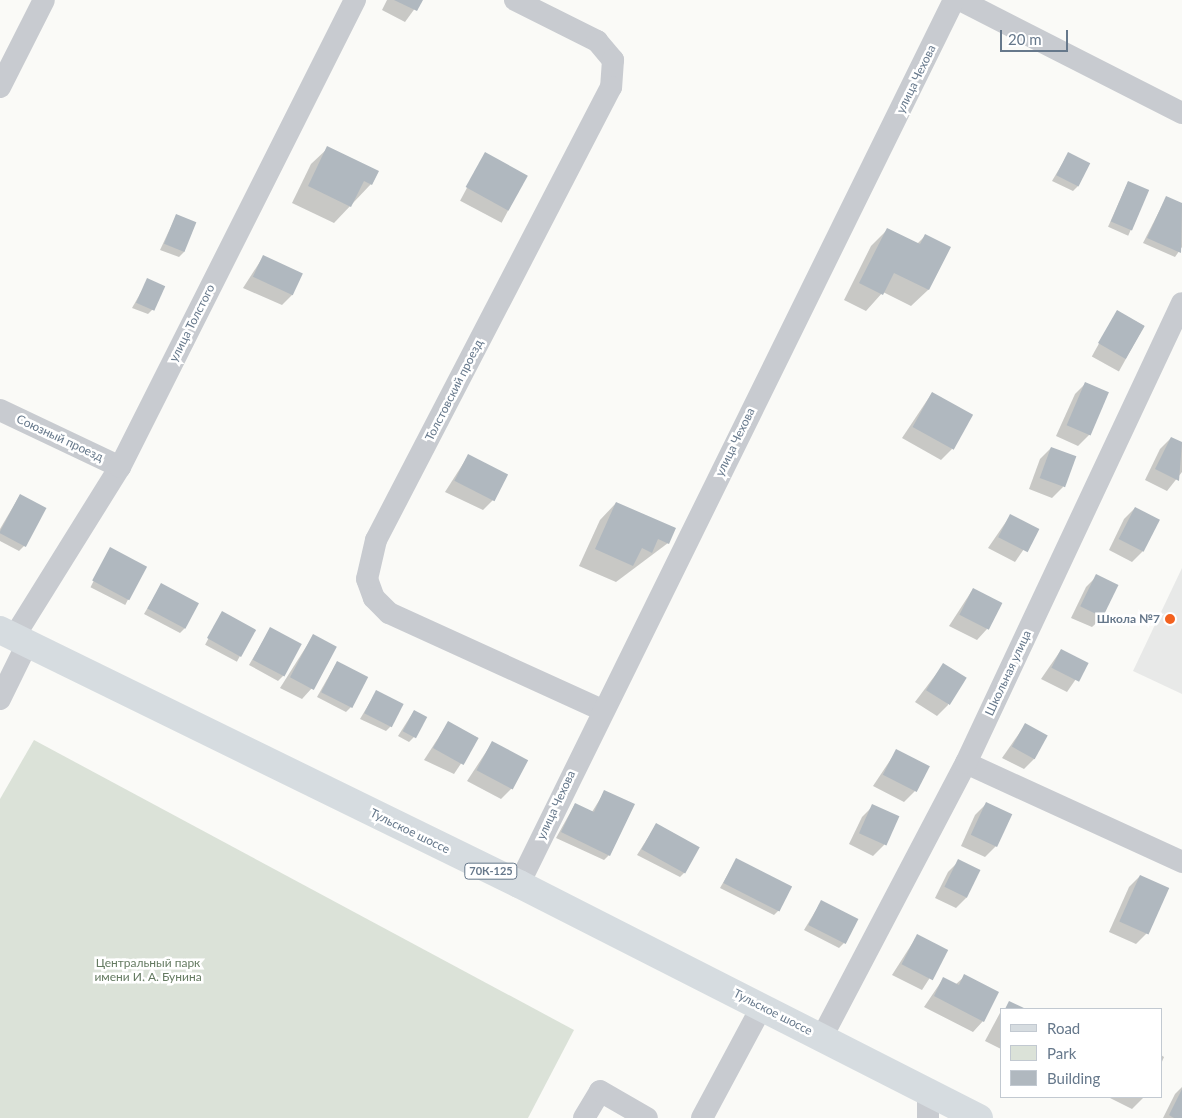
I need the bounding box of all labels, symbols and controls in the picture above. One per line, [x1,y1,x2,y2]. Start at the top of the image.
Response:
scale bar [1002,20,1070,52]
text: 20 m [1008,30,1042,48]
street label: улица Чехова [893,42,939,116]
street label: улица Толстого [166,282,218,364]
street label: Толстовский проезд [422,337,486,443]
street label: улица Чехова [712,405,758,479]
street label: Союзный проезд [14,412,106,464]
place label: Школа №7 [1097,612,1160,626]
marker: Школа №7 [1164,613,1176,625]
street label: Школьная улица [982,628,1034,718]
street label: улица Чехова [534,768,578,842]
street label: Тульское шоссе [368,806,452,856]
road number: 70К-125 [464,862,518,879]
park label: Центральный парк имени И. А. Бунина [94,956,202,984]
street label: Тульское шоссе [731,986,815,1038]
legend [1000,1008,1162,1098]
text: Road [1047,1019,1080,1037]
text: Park [1047,1044,1076,1062]
text: Building [1047,1069,1100,1087]

